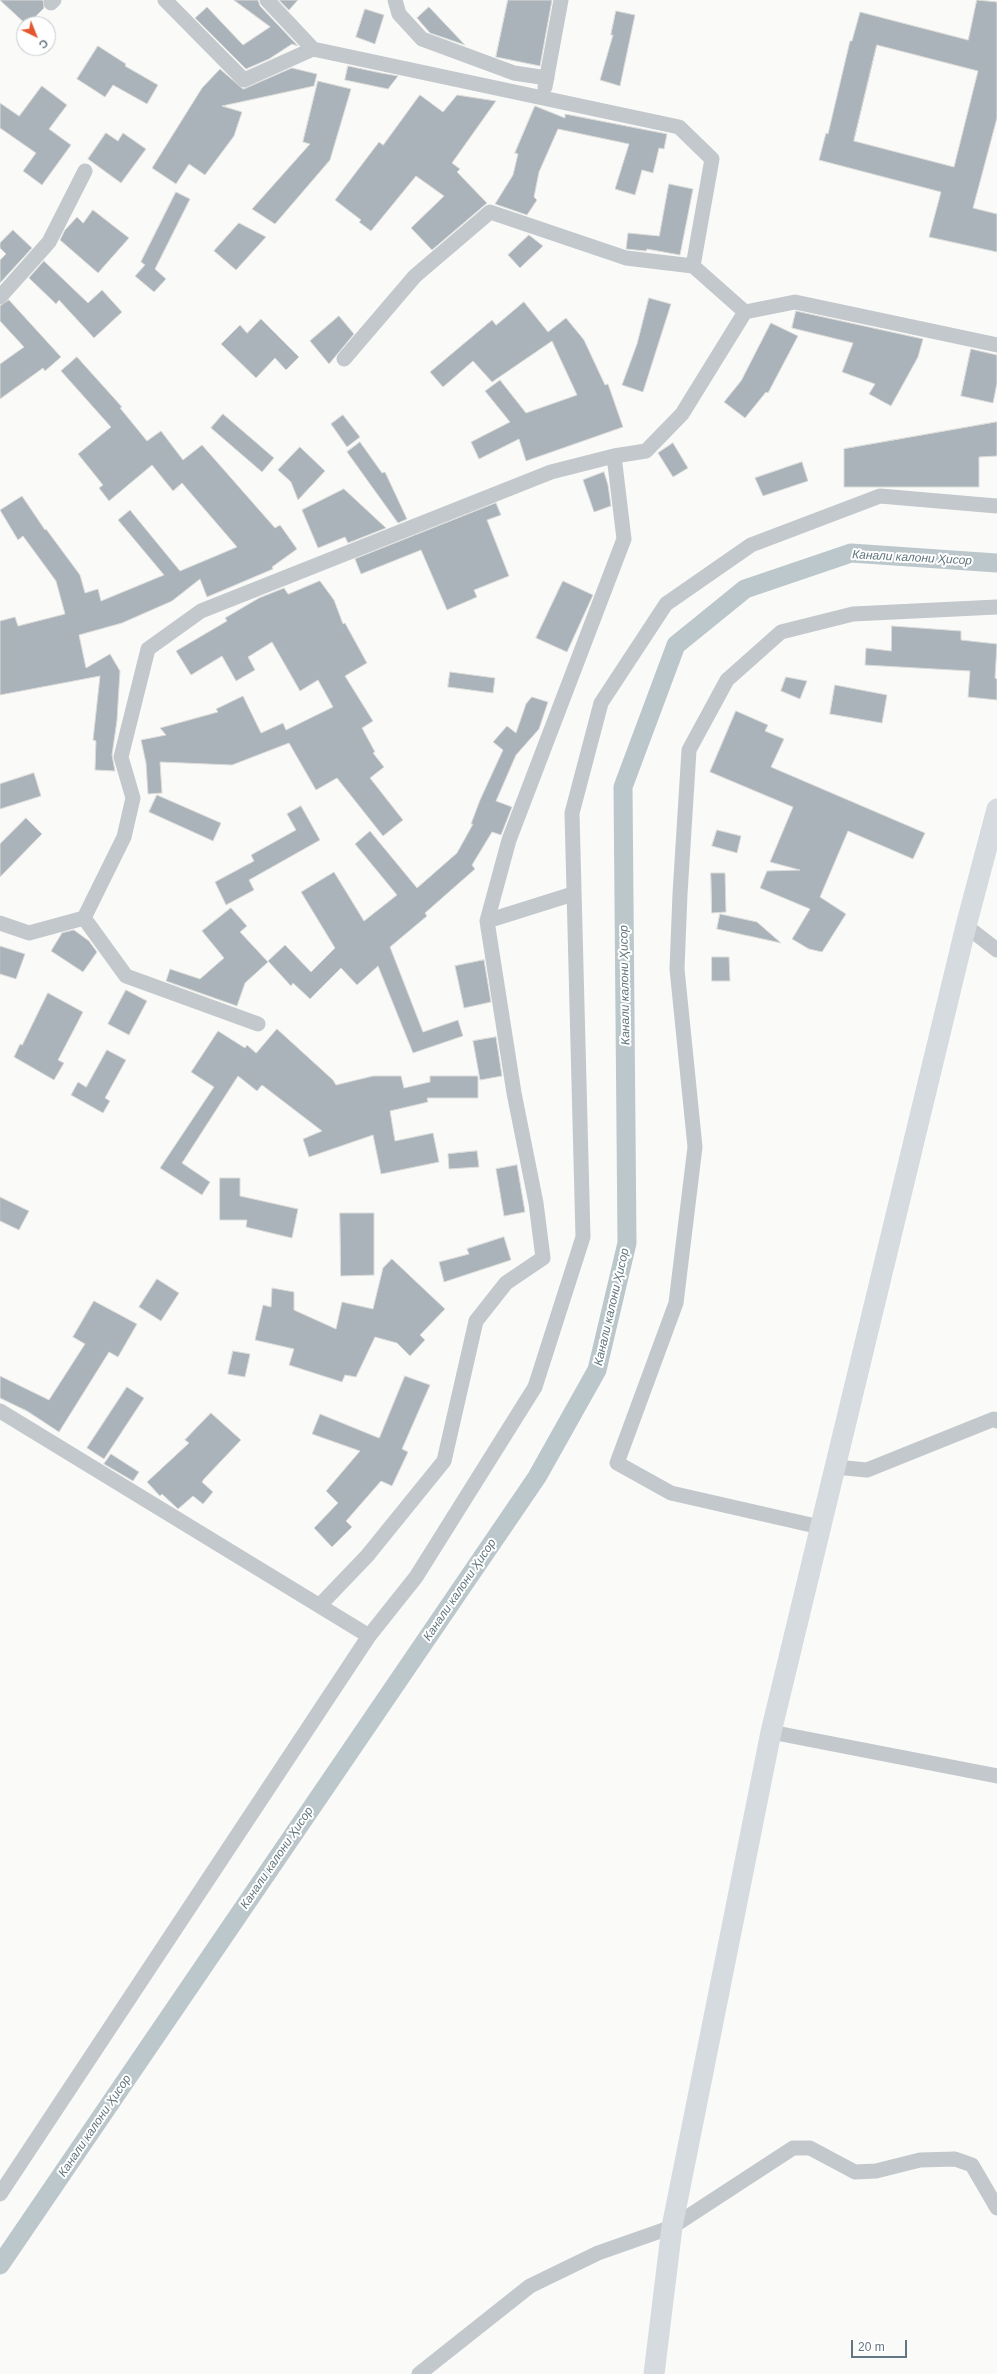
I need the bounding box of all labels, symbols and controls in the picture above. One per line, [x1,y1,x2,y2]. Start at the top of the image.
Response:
north arrow [16,16,56,56]
text: С [37,37,51,51]
water label: Канали калони Ҳисор [852,548,972,568]
water label: Канали калони Ҳисор [617,925,633,1045]
water label: Канали калони Ҳисор [591,1247,633,1367]
water label: Канали калони Ҳисор [420,1536,500,1644]
water label: Канали калони Ҳисор [237,1804,317,1912]
water label: Канали калони Ҳисор [55,2072,135,2180]
scale bar [853,2332,909,2358]
text: 20 m [858,2340,885,2354]

